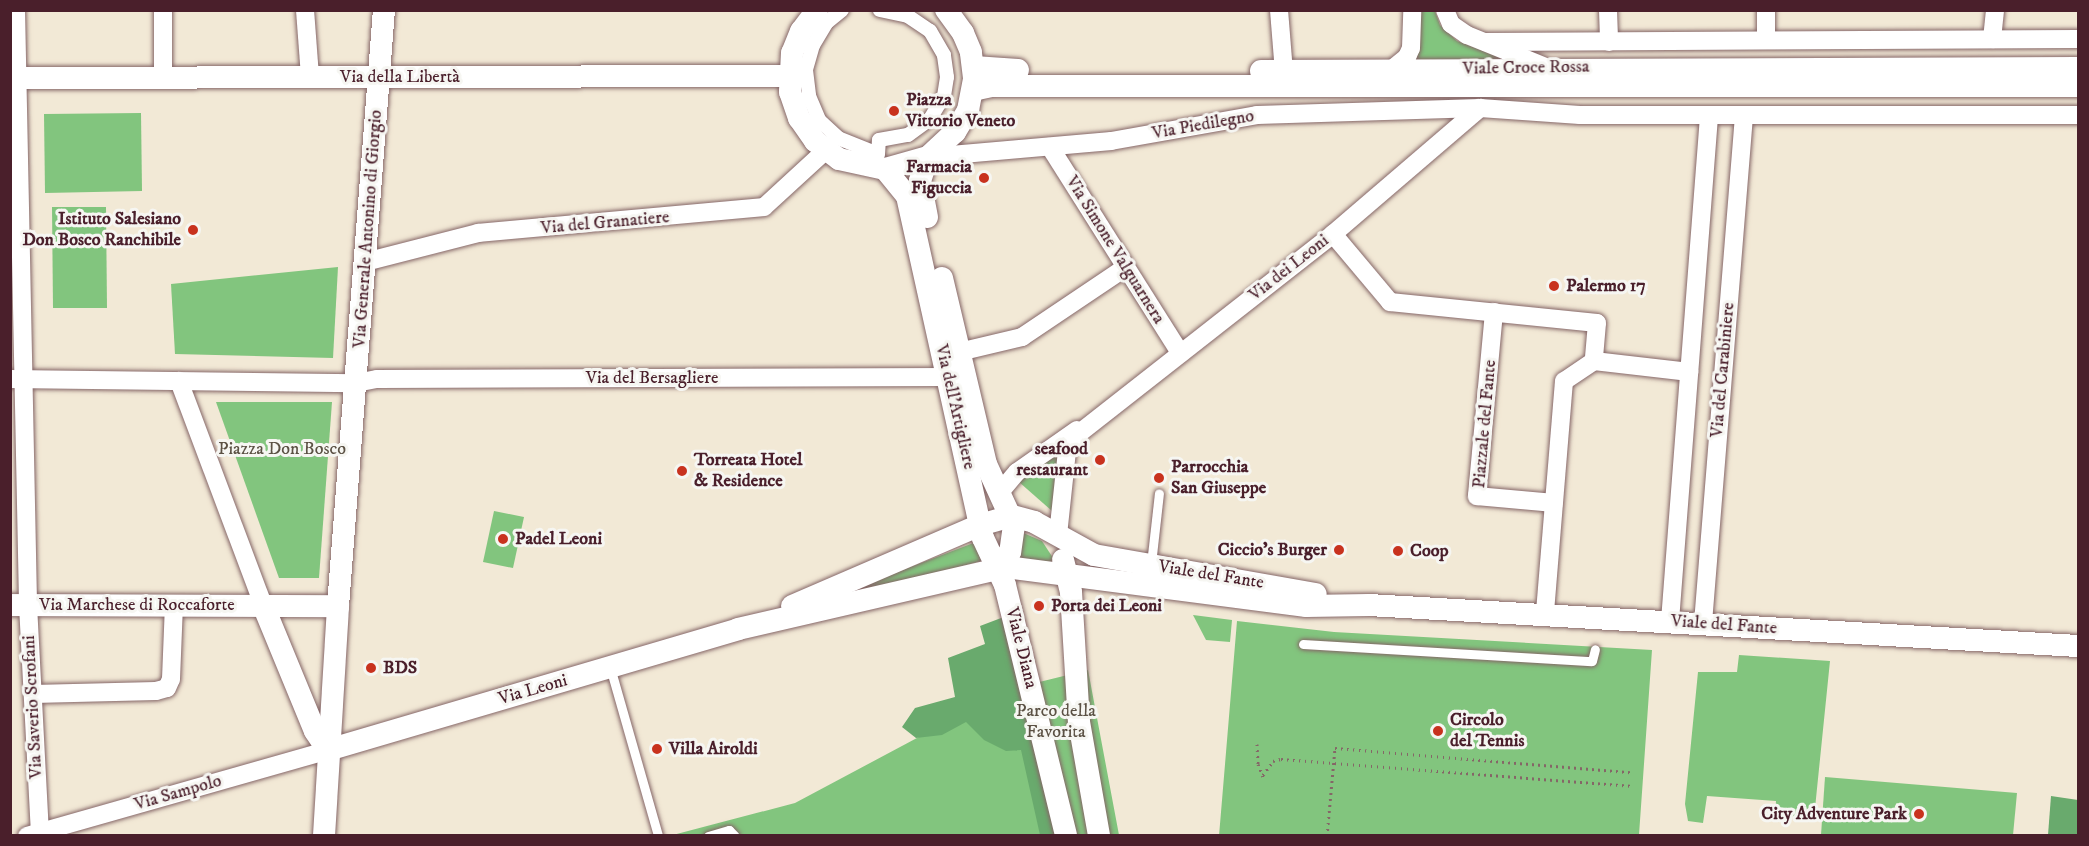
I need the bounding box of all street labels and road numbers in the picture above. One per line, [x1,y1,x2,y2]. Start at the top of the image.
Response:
street label: Viale Croce Rossa [1462,56,1590,80]
street label: Via della Libertà [340,66,460,88]
street label: Via Piedilegno [1150,105,1256,145]
street label: Via Generale Antonino di Giorgio [349,109,387,349]
street label: Via Simone Valguarnera [1061,172,1169,328]
street label: Via del Granatiere [540,207,670,239]
street label: Via dei Leoni [1245,230,1333,306]
street label: Via del Carabiniere [1706,301,1740,439]
street label: Via dell'Artigliere [930,342,980,472]
street label: Piazzale del Fante [1469,359,1501,489]
street label: Via del Bersagliere [586,367,718,389]
street label: Viale del Fante [1157,556,1265,594]
street label: Via Marchese di Roccaforte [39,594,235,616]
street label: Viale Diana [1000,605,1042,691]
street label: Viale del Fante [1670,611,1778,639]
street label: Via Saverio Scrofani [18,635,48,779]
street label: Via Leoni [496,670,570,710]
street label: Via Sampolo [132,770,224,816]

